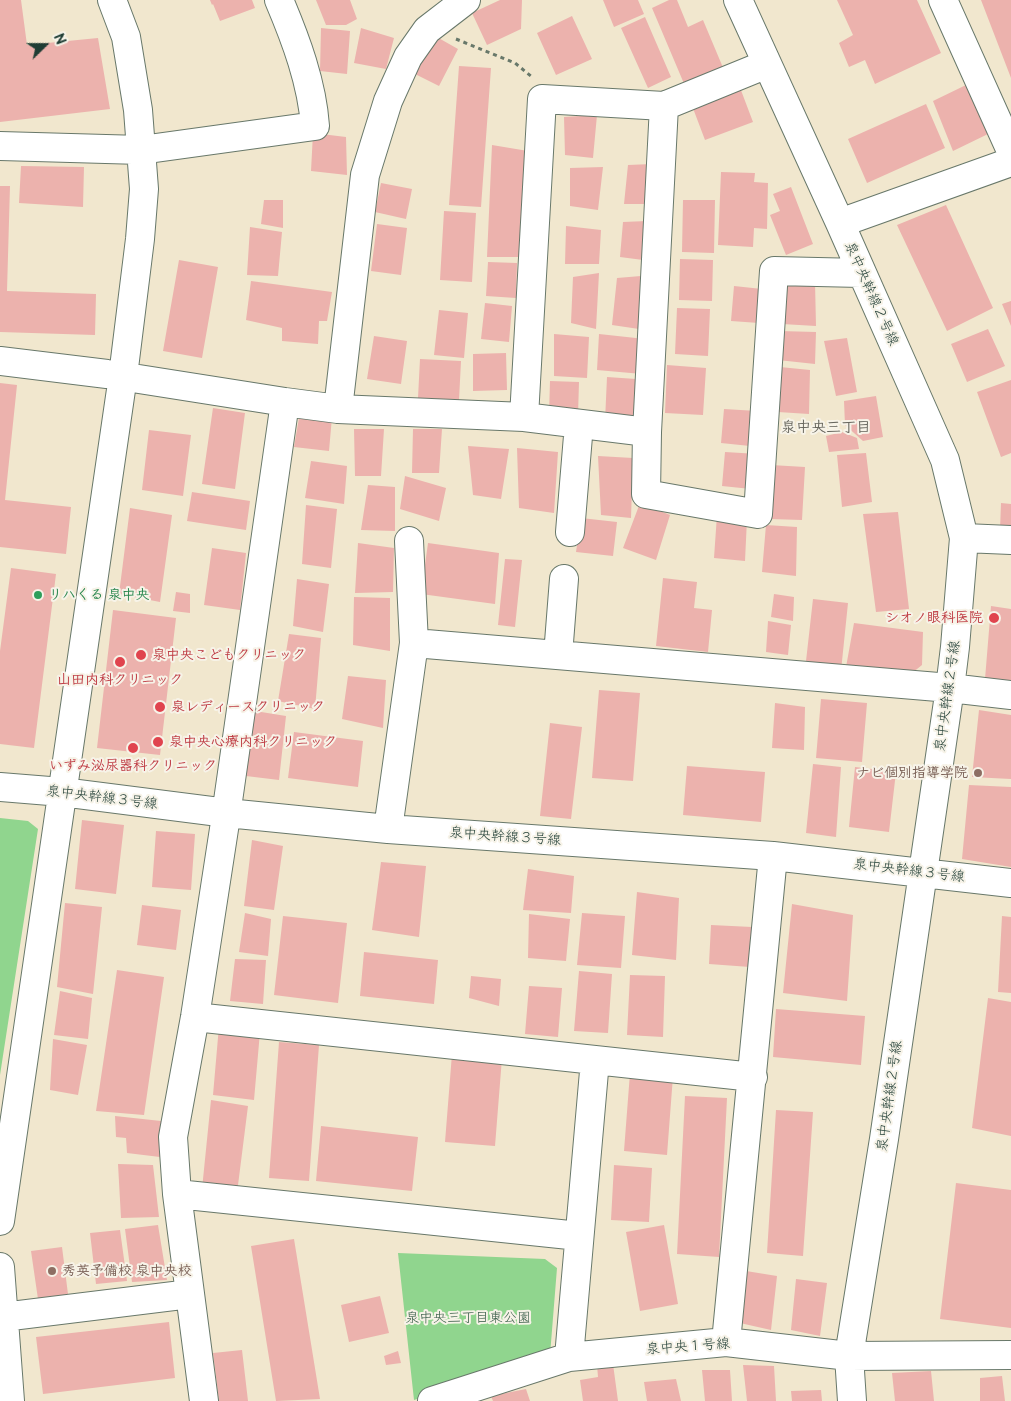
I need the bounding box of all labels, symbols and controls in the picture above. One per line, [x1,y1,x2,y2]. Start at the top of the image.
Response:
north arrow [20,20,70,70]
text: N [50,31,69,47]
street label: 泉中央幹線２号線 [841,239,901,349]
district label: 泉中央三丁目 [781,419,871,437]
place label: リハくる 泉中央 [48,587,150,603]
marker: リハくる 泉中央 [32,589,44,601]
place label: シオノ眼科医院 [885,610,983,626]
marker: シオノ眼科医院 [987,611,1001,625]
street label: 泉中央幹線２号線 [932,639,964,753]
place label: 泉中央こどもクリニック [152,647,306,663]
marker: 泉中央こどもクリニック [134,648,148,662]
marker: 山田内科クリニック [113,655,127,669]
place label: 山田内科クリニック [57,672,183,688]
place label: 泉レディースクリニック [171,699,325,715]
marker: 泉レディースクリニック [153,700,167,714]
place label: 泉中央心療内科クリニック [169,734,337,750]
marker: 泉中央心療内科クリニック [151,735,165,749]
marker: いずみ泌尿器科クリニック [126,741,140,755]
place label: いずみ泌尿器科クリニック [49,758,217,774]
place label: ナビ個別指導学院 [856,765,968,781]
marker: ナビ個別指導学院 [972,767,984,779]
street label: 泉中央幹線３号線 [45,783,159,813]
street label: 泉中央幹線３号線 [449,825,561,849]
street label: 泉中央幹線３号線 [852,856,966,886]
street label: 泉中央幹線２号線 [874,1039,906,1153]
place label: 秀英予備校 泉中央校 [62,1263,192,1279]
marker: 秀英予備校 泉中央校 [46,1265,58,1277]
park label: 泉中央三丁目東公園 [405,1310,531,1326]
street label: 泉中央１号線 [646,1336,730,1358]

